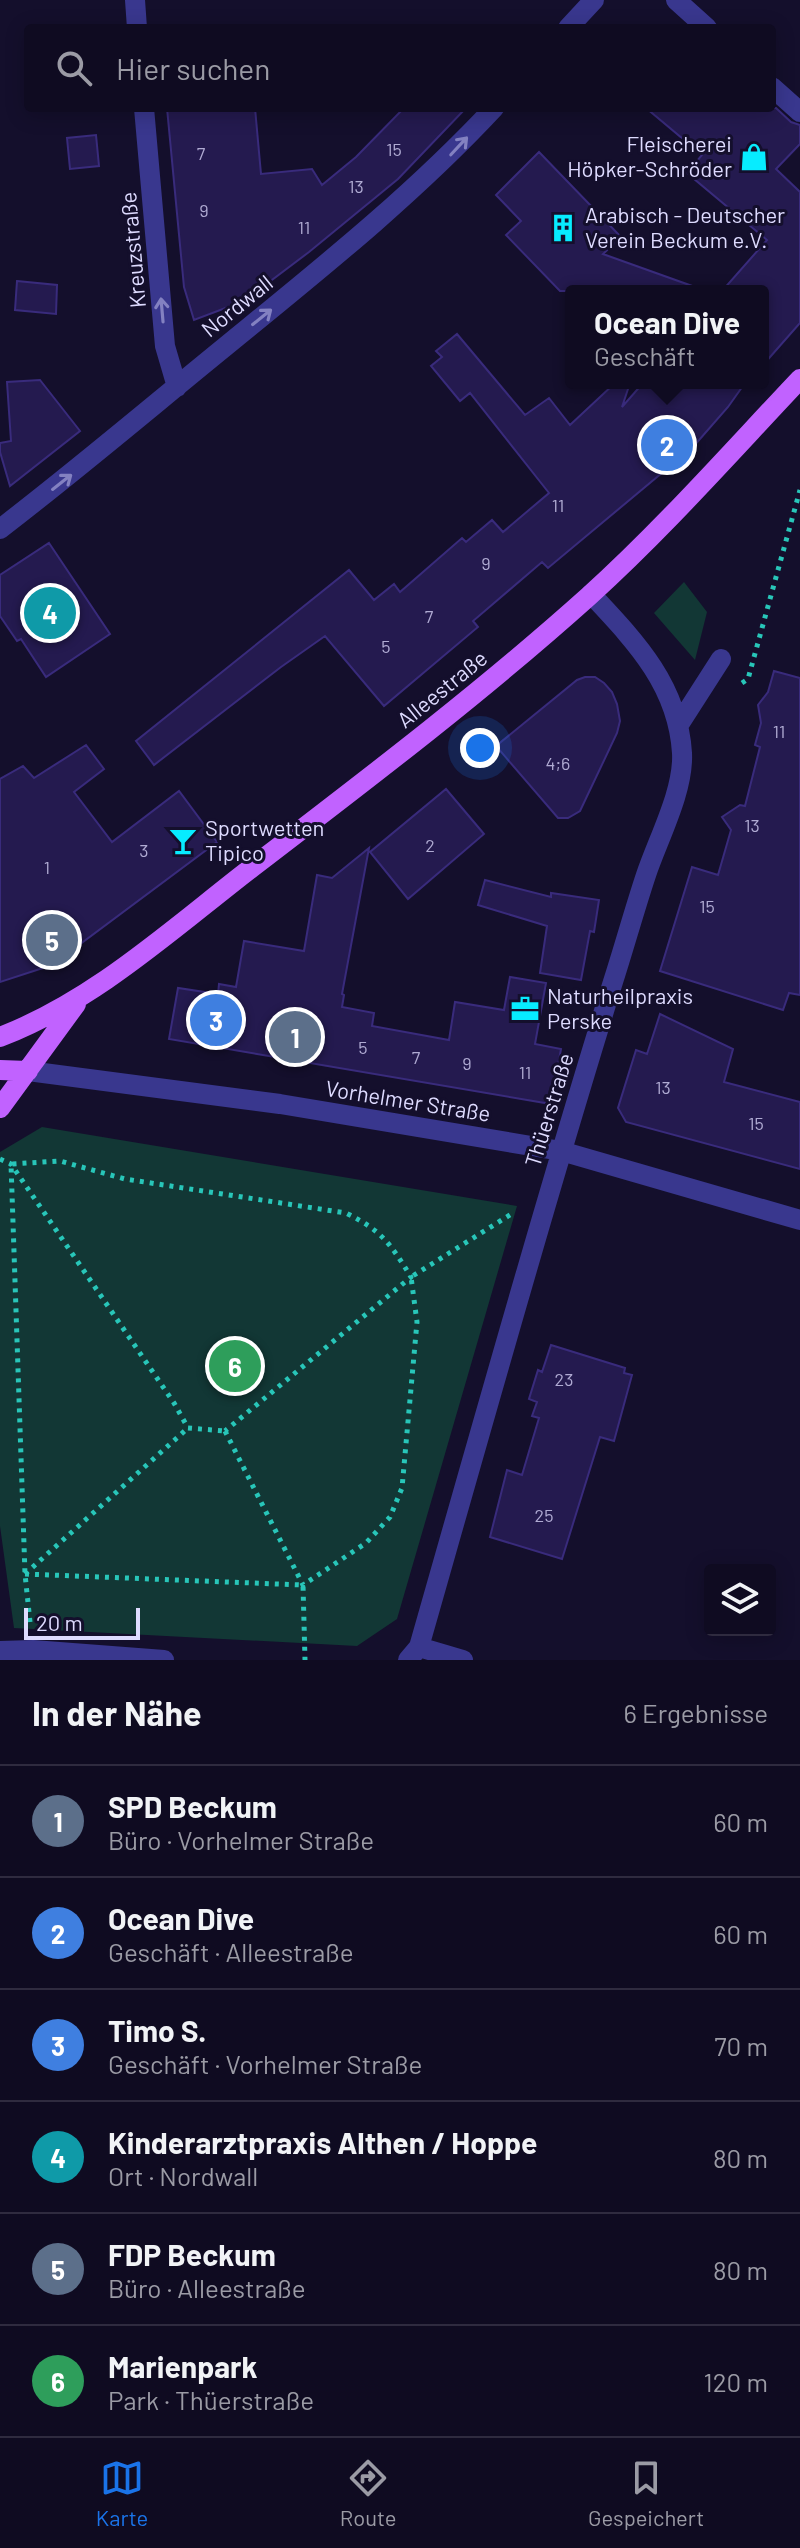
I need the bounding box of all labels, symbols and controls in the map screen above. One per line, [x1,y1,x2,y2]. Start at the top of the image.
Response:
search box [24,24,776,112]
icon: search [52,46,96,90]
text: Hier suchen [116,50,270,86]
place label: Fleischerei Höpker-Schröder [567,130,732,181]
one-way arrow [449,136,468,156]
house number: 15 [386,138,402,160]
house number: 7 [197,142,206,164]
shop icon: Fleischerei Höpker-Schröder [739,142,769,172]
house number: 13 [348,175,364,197]
street label: Kreuzstraße [114,191,150,309]
house number: 9 [199,199,209,221]
place label: Arabisch - Deutscher Verein Beckum e.V. [585,201,785,252]
building icon: Arabisch - Deutscher Verein Beckum e.V. [548,213,578,243]
house number: 11 [298,216,310,238]
street label: Nordwall [196,269,277,342]
popup [565,285,769,389]
one-way arrow [154,297,169,324]
text: Ocean Dive [594,304,740,340]
one-way arrow [252,308,273,326]
text: Geschäft [594,340,695,371]
pin: 2 [641,415,693,475]
one-way arrow [51,473,72,490]
house number: 11 [552,494,564,516]
house number: 9 [481,552,491,574]
pin: 4 [24,583,76,643]
house number: 7 [425,605,434,627]
house number: 5 [381,635,391,657]
street label: Alleestraße [391,644,492,732]
house number: 11 [773,720,785,742]
your location [460,728,500,768]
house number: 4;6 [546,752,570,774]
place label: Sportwetten Tipico [205,814,324,865]
house number: 13 [744,814,760,836]
bar icon: Sportwetten Tipico [168,826,198,856]
house number: 2 [425,834,435,856]
house number: 3 [139,839,149,861]
house number: 1 [44,856,50,878]
house number: 15 [699,895,715,917]
pin: 5 [26,910,78,970]
place label: Naturheilpraxis Perske [547,982,693,1033]
pin: 3 [190,990,242,1050]
office icon: Naturheilpraxis Perske [510,994,540,1024]
pin: 1 [269,1007,321,1067]
house number: 5 [358,1036,368,1058]
house number: 7 [412,1046,421,1068]
street label: Thüerstraße [518,1050,578,1170]
house number: 9 [462,1052,472,1074]
house number: 11 [519,1061,531,1083]
street label: Vorhelmer Straße [324,1074,492,1126]
house number: 13 [655,1076,671,1098]
house number: 15 [748,1112,764,1134]
pin: 6 [209,1336,261,1396]
house number: 23 [555,1368,573,1390]
house number: 25 [535,1504,553,1526]
map controls [704,1564,776,1636]
button: layers [704,1564,776,1636]
scale bar [24,1604,140,1640]
text: 20 m [36,1609,83,1635]
text: In der Nähe [32,1692,202,1733]
text: 6 Ergebnisse [623,1697,768,1728]
text: SPD Beckum [108,1788,277,1824]
text: 1 [53,1806,63,1837]
text: 60 m [713,1806,768,1837]
text: Büro · Vorhelmer Straße [108,1824,374,1855]
text: Ocean Dive [108,1900,254,1936]
text: 2 [51,1918,65,1949]
text: 60 m [713,1918,768,1949]
text: Geschäft · Alleestraße [108,1936,354,1967]
text: Timo S. [108,2012,206,2048]
text: 3 [51,2030,65,2061]
text: 70 m [714,2030,768,2061]
text: Geschäft · Vorhelmer Straße [108,2048,422,2079]
text: Kinderarztpraxis Althen / Hoppe [108,2124,537,2160]
text: 4 [50,2142,66,2173]
text: 80 m [713,2142,768,2173]
text: Ort · Nordwall [108,2160,258,2191]
text: FDP Beckum [108,2236,276,2272]
text: 5 [51,2254,65,2285]
text: 80 m [713,2254,768,2285]
text: Büro · Alleestraße [108,2272,306,2303]
text: Marienpark [108,2348,258,2384]
text: 6 [51,2366,65,2397]
text: 120 m [704,2366,768,2397]
text: Park · Thüerstraße [108,2384,314,2415]
tab: Karte [96,2456,148,2530]
tab: Route [340,2456,396,2530]
tab: Gespeichert [588,2456,704,2530]

